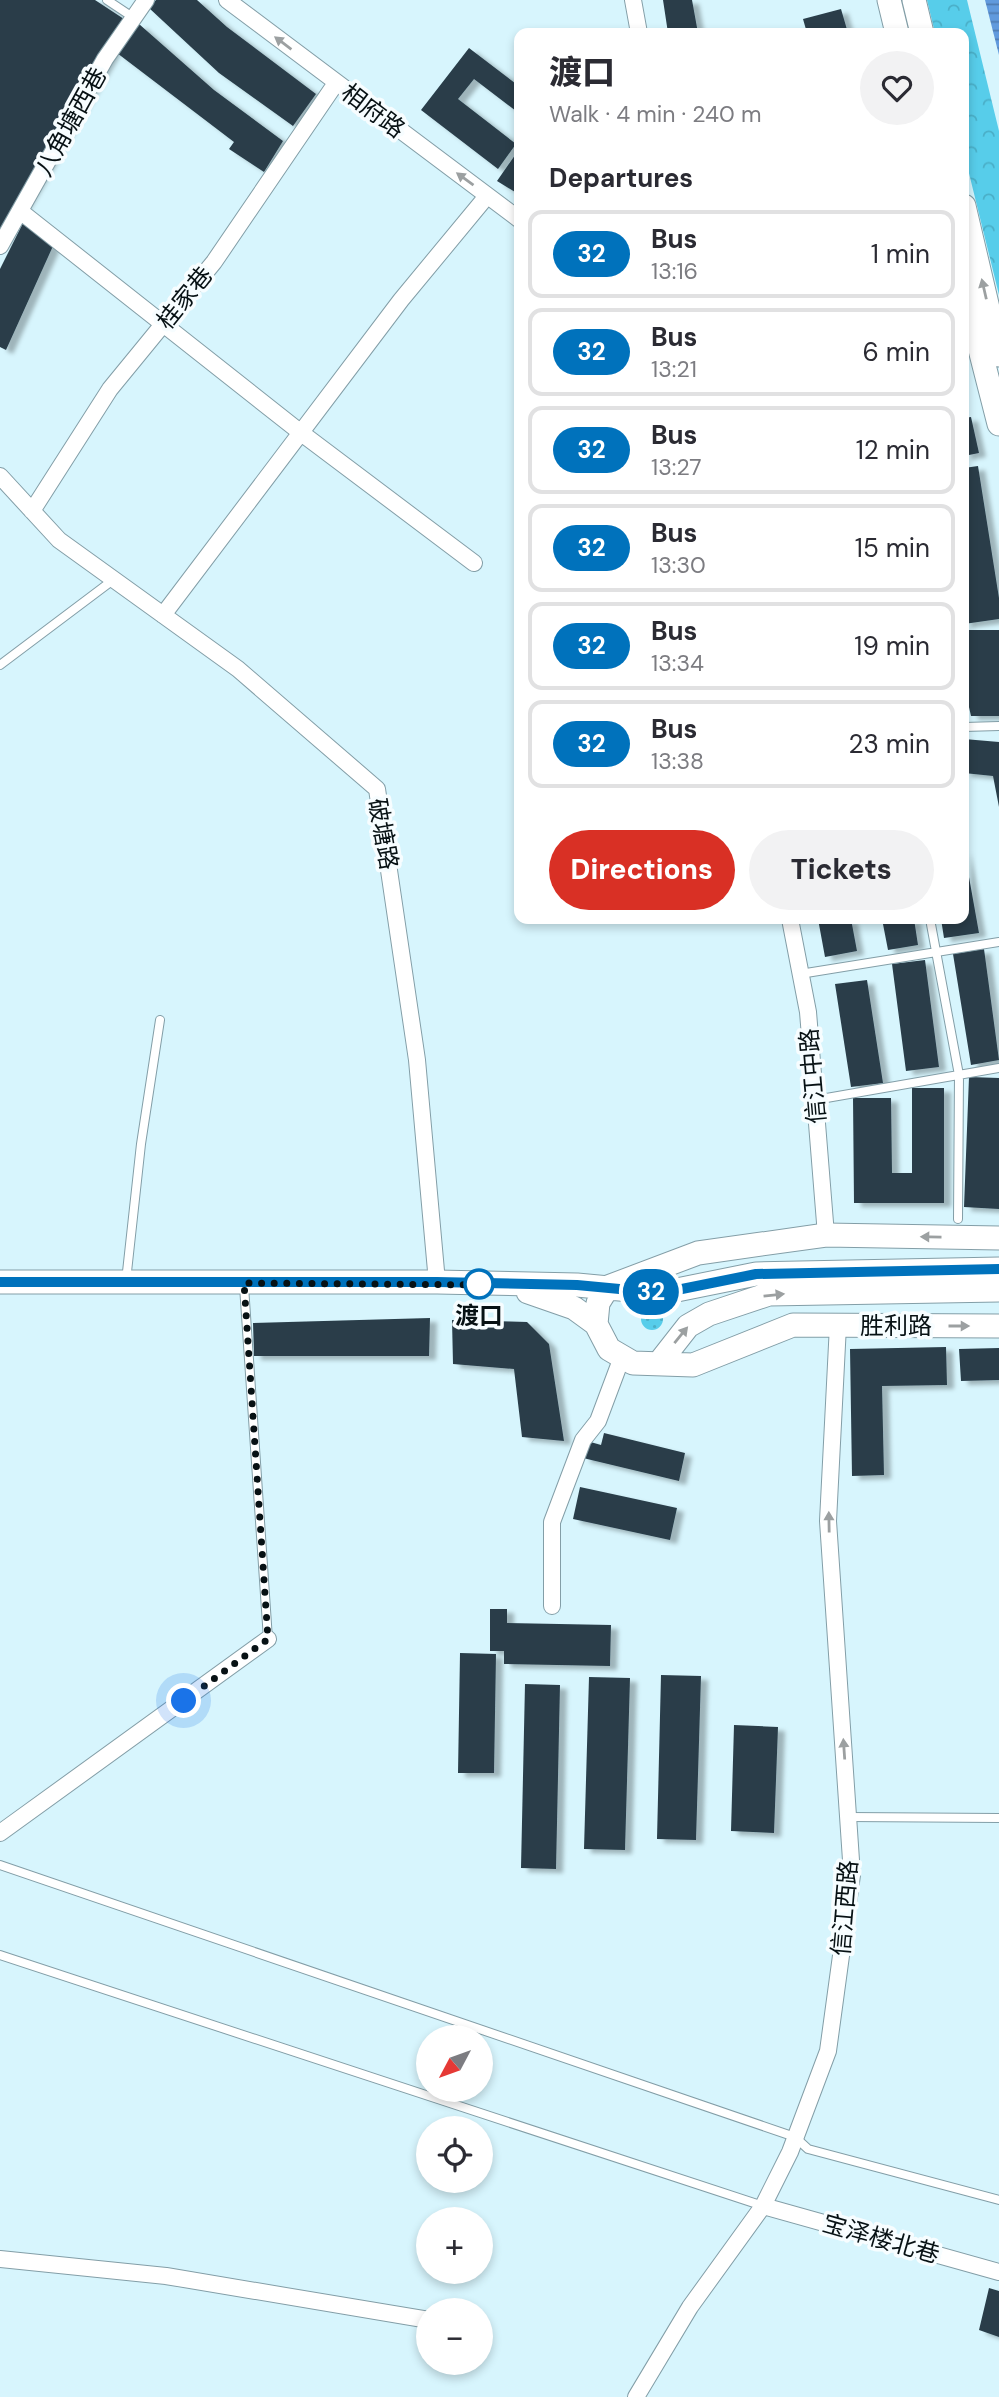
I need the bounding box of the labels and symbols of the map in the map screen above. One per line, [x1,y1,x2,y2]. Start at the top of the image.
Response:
one-way arrow [274,36,292,50]
street label: 八角塘西巷 [28,62,113,182]
street label: 相府路 [335,77,411,145]
one-way arrow [456,172,474,186]
street label: 桂家巷 [150,260,219,335]
one-way arrow [978,278,989,300]
street label: 破塘路 [362,796,405,872]
street label: 信江中路 [793,1027,832,1125]
one-way arrow [920,1231,942,1242]
marker: 渡口 [464,1269,494,1299]
line badge: 32 [620,1269,682,1315]
one-way arrow [763,1289,785,1300]
place label: 渡口 [455,1300,503,1331]
street label: 胜利路 [860,1310,932,1341]
one-way arrow [948,1320,970,1332]
one-way arrow [674,1327,689,1345]
one-way arrow [823,1510,835,1532]
your location [166,1683,201,1718]
one-way arrow [838,1737,849,1759]
street label: 信江西路 [825,1859,864,1957]
north arrow [416,2025,494,2102]
street label: 宝泽楼北巷 [819,2207,943,2270]

